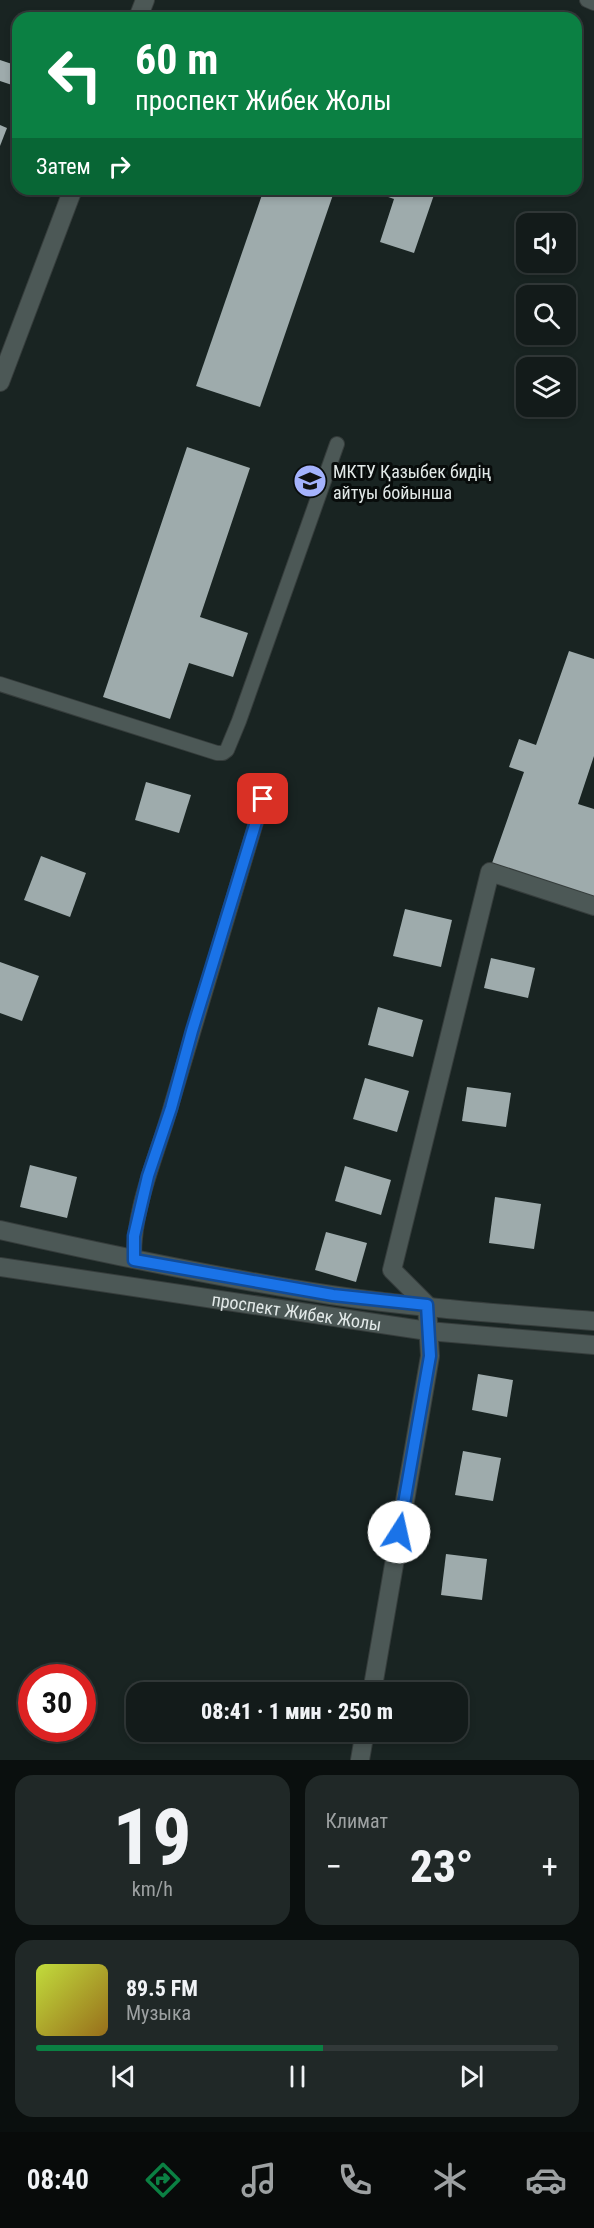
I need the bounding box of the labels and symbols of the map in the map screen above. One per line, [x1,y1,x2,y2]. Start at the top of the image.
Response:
place label: МКТУ Қазыбек бидің айтуы бойынша [333,461,492,503]
school or university icon: МКТУ Қазыбек бидің айтуы бойынша [292,463,328,499]
pin [237,773,288,824]
street label: проспект Жибек Жолы [210,1288,383,1334]
position arrow [367,1500,431,1564]
speed limit sign: 30 [18,1664,96,1742]

